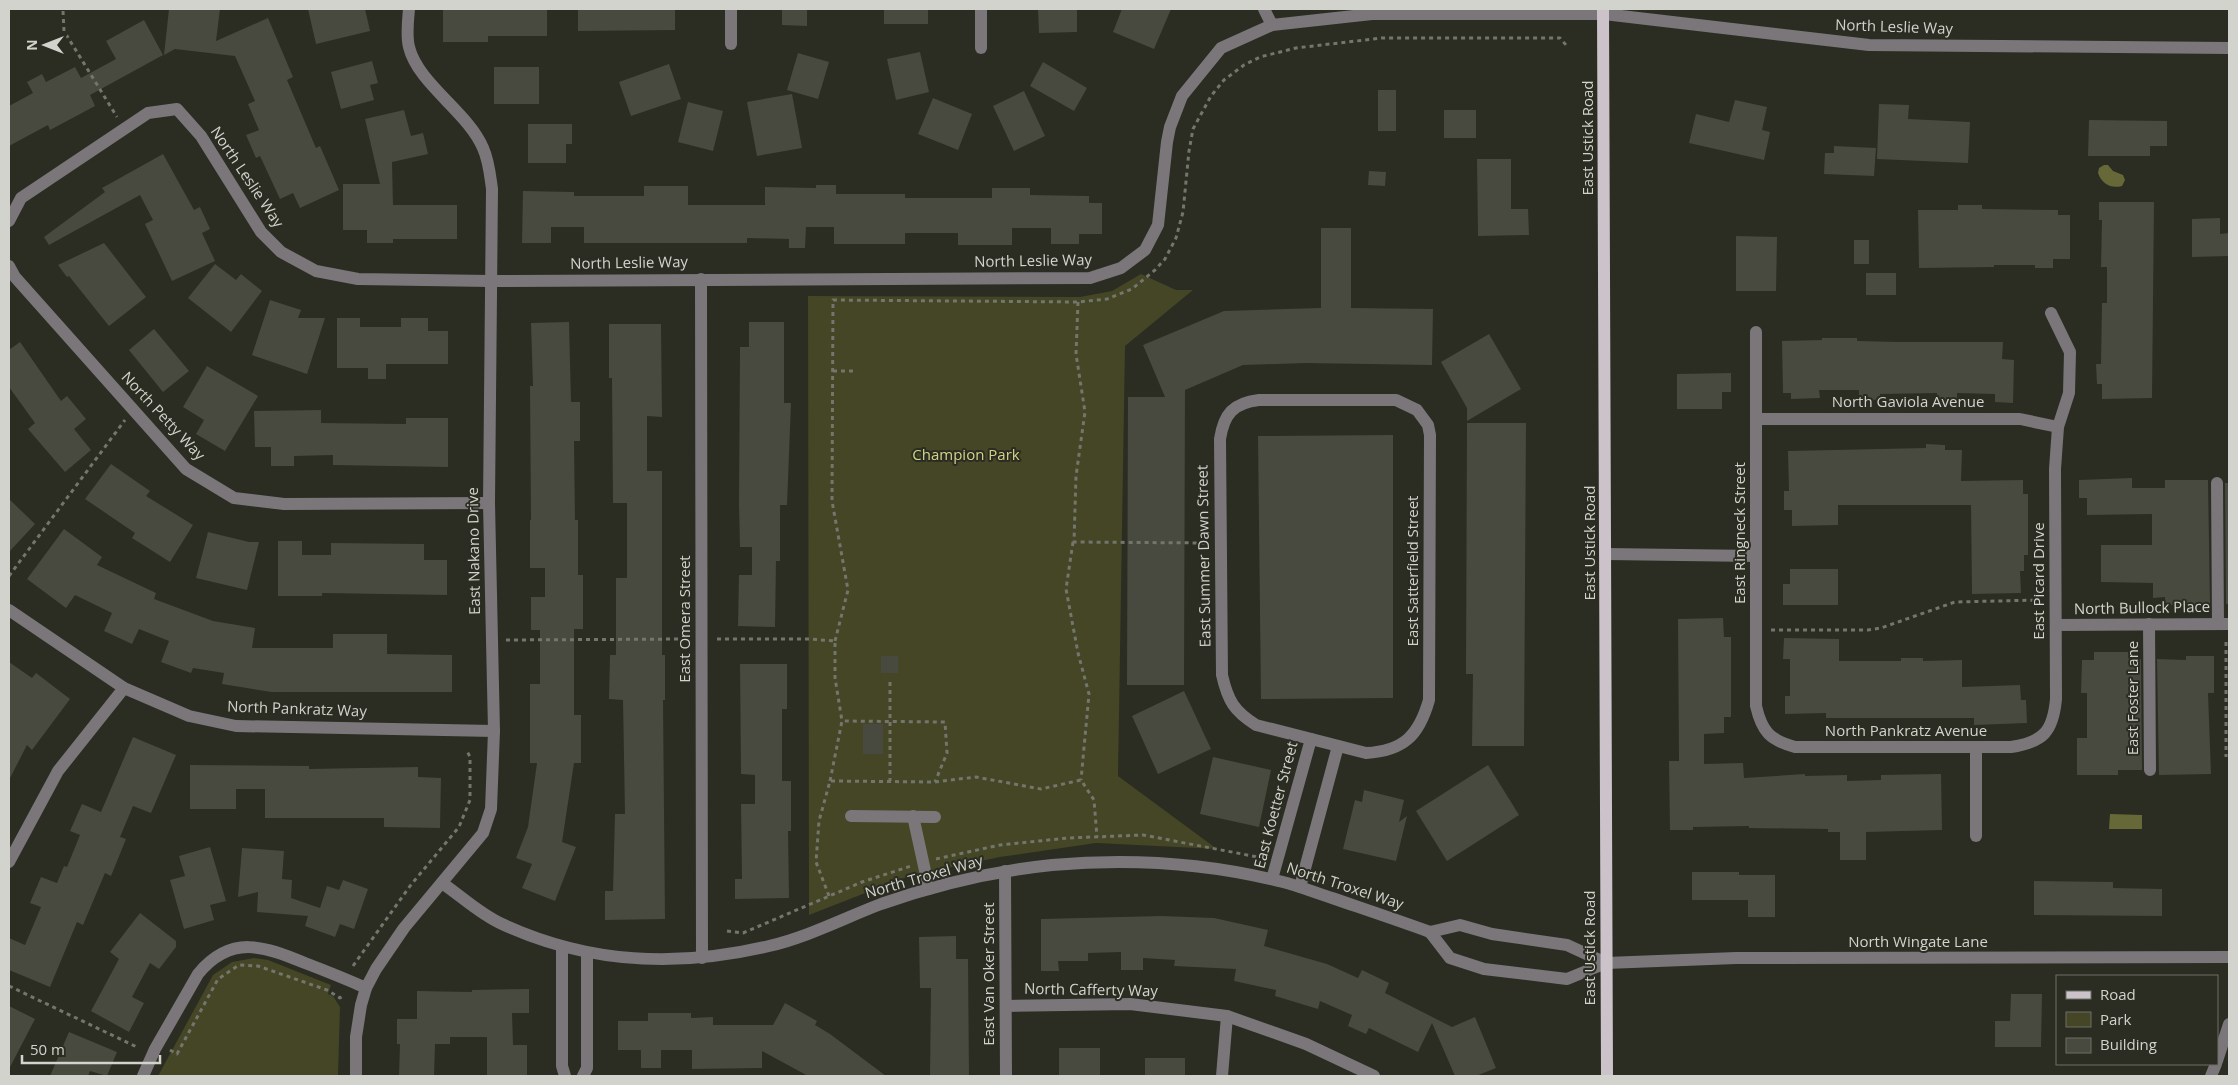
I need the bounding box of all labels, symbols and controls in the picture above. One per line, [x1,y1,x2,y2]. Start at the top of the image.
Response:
street label: North Leslie Way [1835,14,1954,38]
north arrow [20,20,70,70]
text: N [22,39,41,51]
street label: East Ustick Road [1577,80,1597,196]
street label: North Leslie Way [207,122,289,231]
street label: North Leslie Way [974,249,1093,271]
street label: North Leslie Way [570,251,689,273]
street label: North Petty Way [117,367,210,464]
street label: North Gaviola Avenue [1832,391,1984,411]
park label: Champion Park [912,444,1020,464]
street label: East Ringneck Street [1729,462,1749,604]
street label: East Summer Dawn Street [1191,465,1215,647]
street label: East Ustick Road [1579,485,1599,601]
street label: East Nakano Drive [462,487,484,615]
street label: East Satterfield Street [1402,496,1422,646]
street label: East Picard Drive [2028,522,2048,640]
street label: East Omera Street [674,555,694,683]
street label: North Bullock Place [2074,596,2210,618]
street label: East Foster Lane [2122,641,2142,755]
street label: North Pankratz Way [227,696,368,720]
street label: North Pankratz Avenue [1825,720,1987,740]
street label: East Koetter Street [1248,739,1302,870]
street label: North Troxel Way [862,849,986,902]
street label: North Troxel Way [1284,857,1407,914]
street label: East Ustick Road [1579,890,1599,1006]
street label: East Van Oker Street [978,902,998,1046]
street label: North Wingate Lane [1848,931,1988,951]
legend [2056,975,2218,1065]
street label: North Cafferty Way [1024,978,1159,1000]
text: Road [2100,984,2136,1004]
text: Park [2100,1009,2131,1029]
scale bar [22,1032,160,1064]
text: Building [2100,1034,2157,1054]
text: 50 m [30,1039,65,1059]

